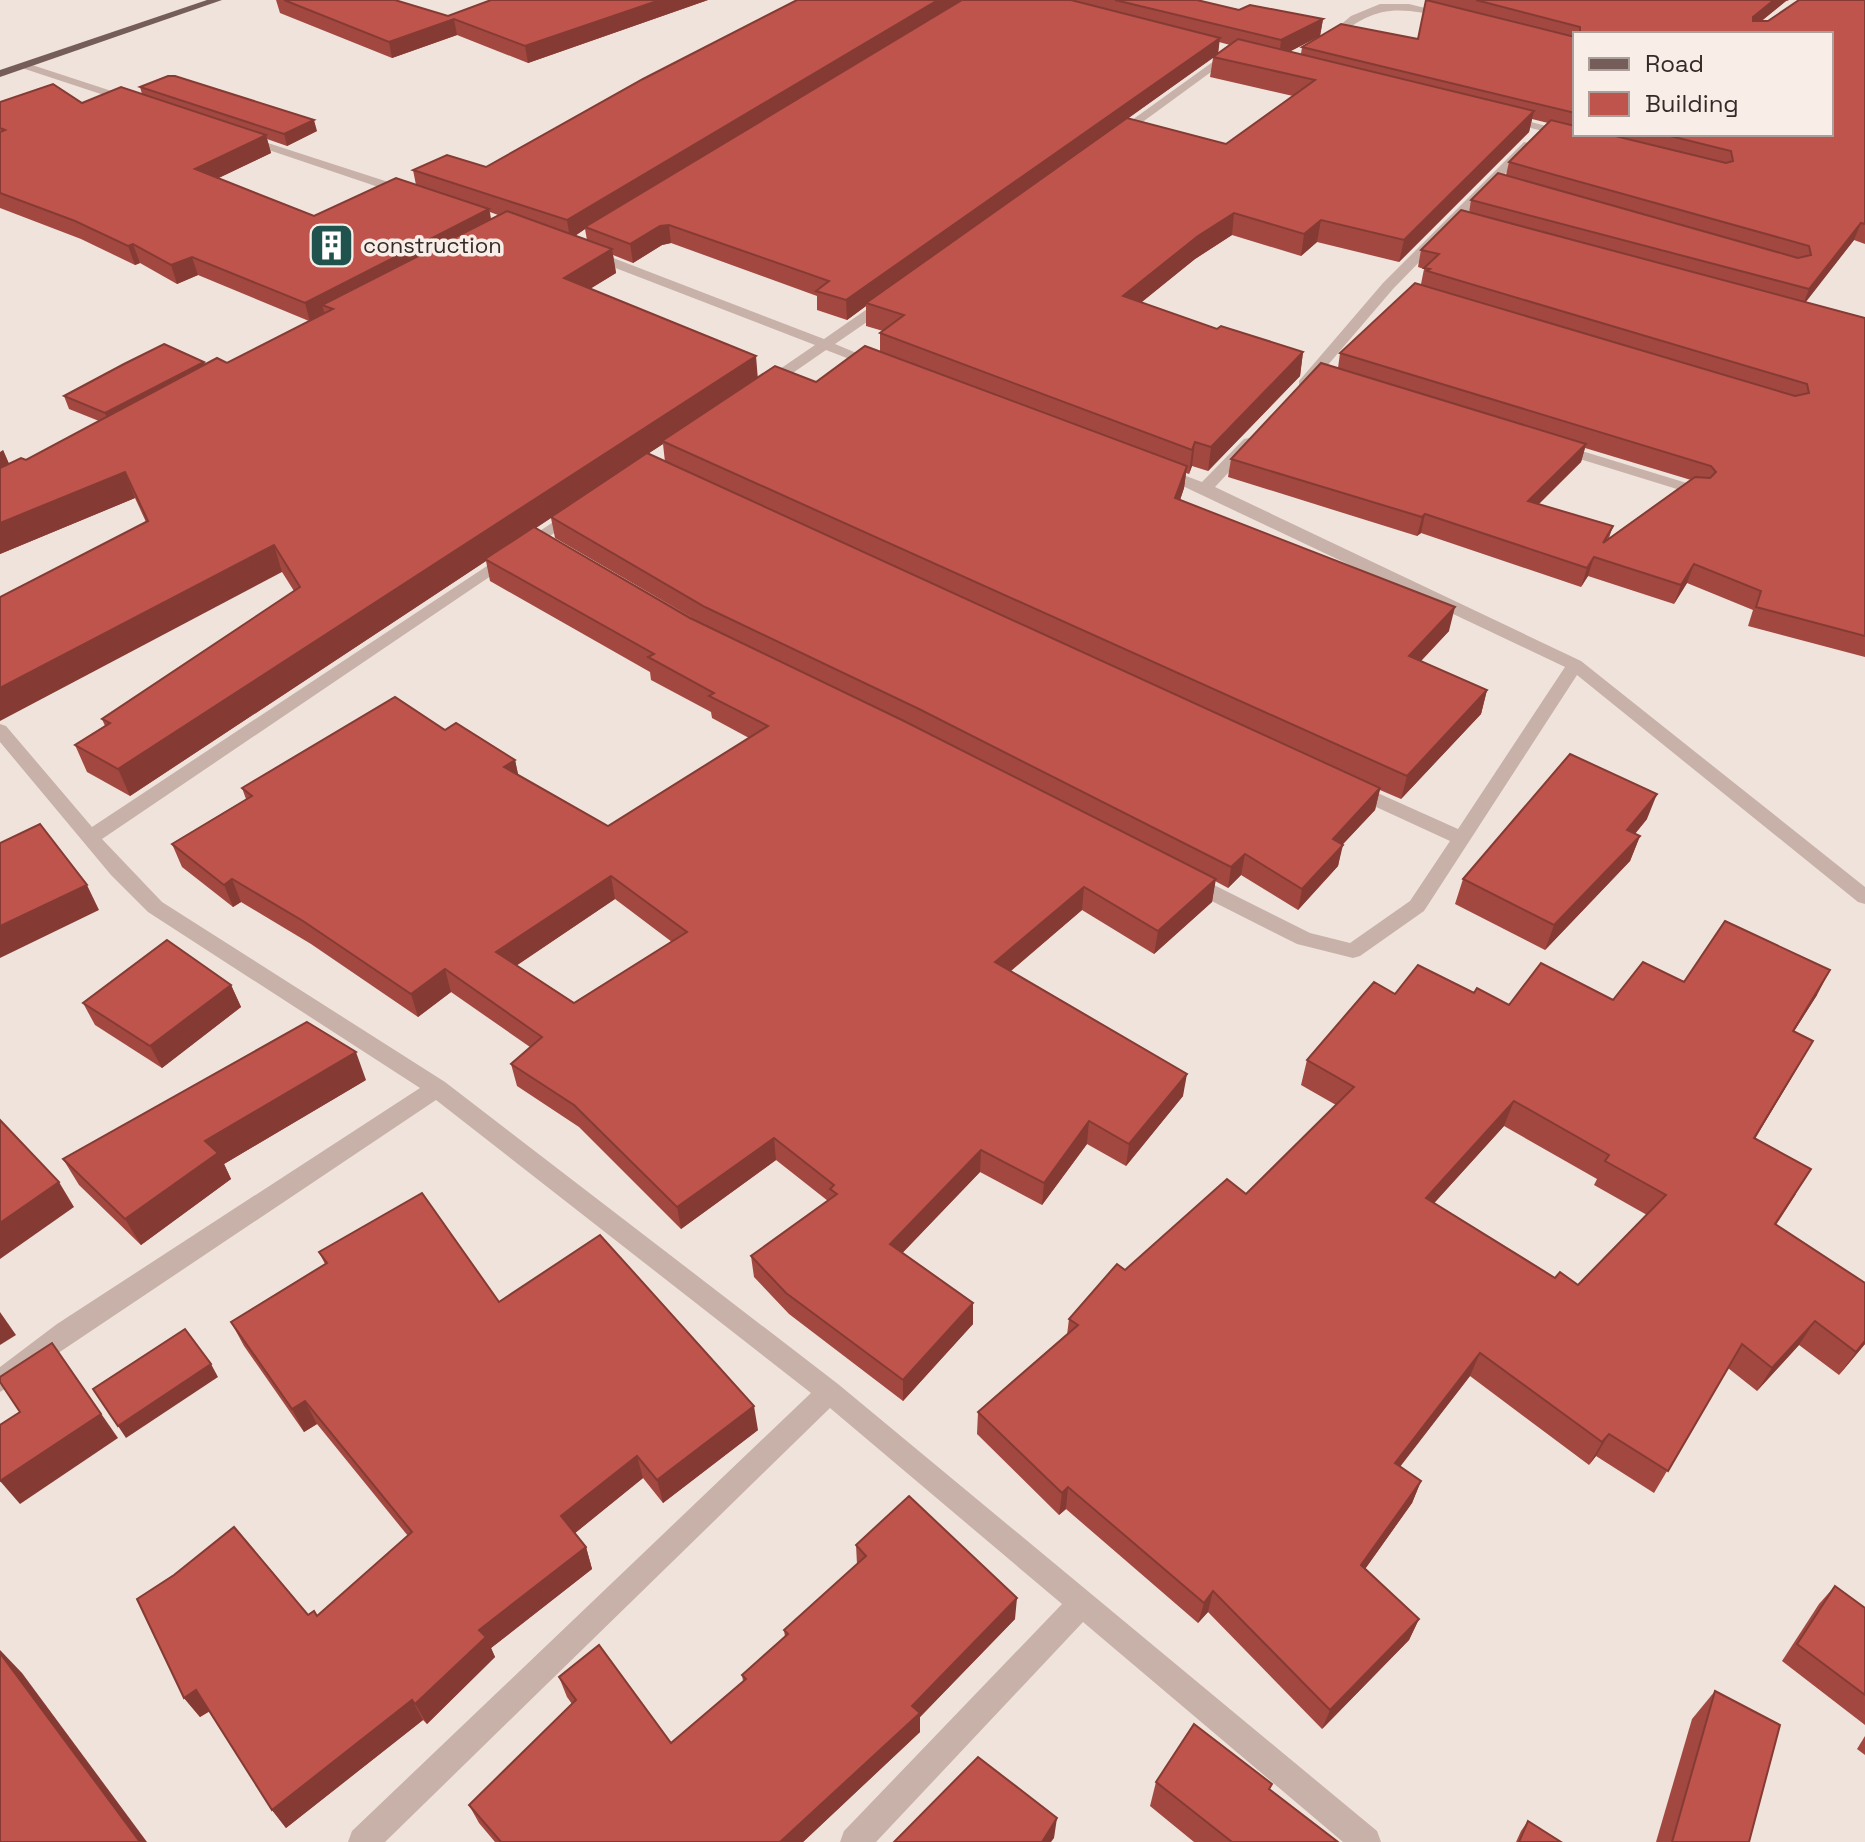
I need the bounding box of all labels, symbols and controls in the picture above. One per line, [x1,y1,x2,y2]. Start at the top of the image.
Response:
legend [1573,32,1833,136]
text: Road [1645,48,1704,79]
text: Building [1645,88,1739,119]
building icon: construction [308,221,356,269]
place label: construction [363,231,502,259]

